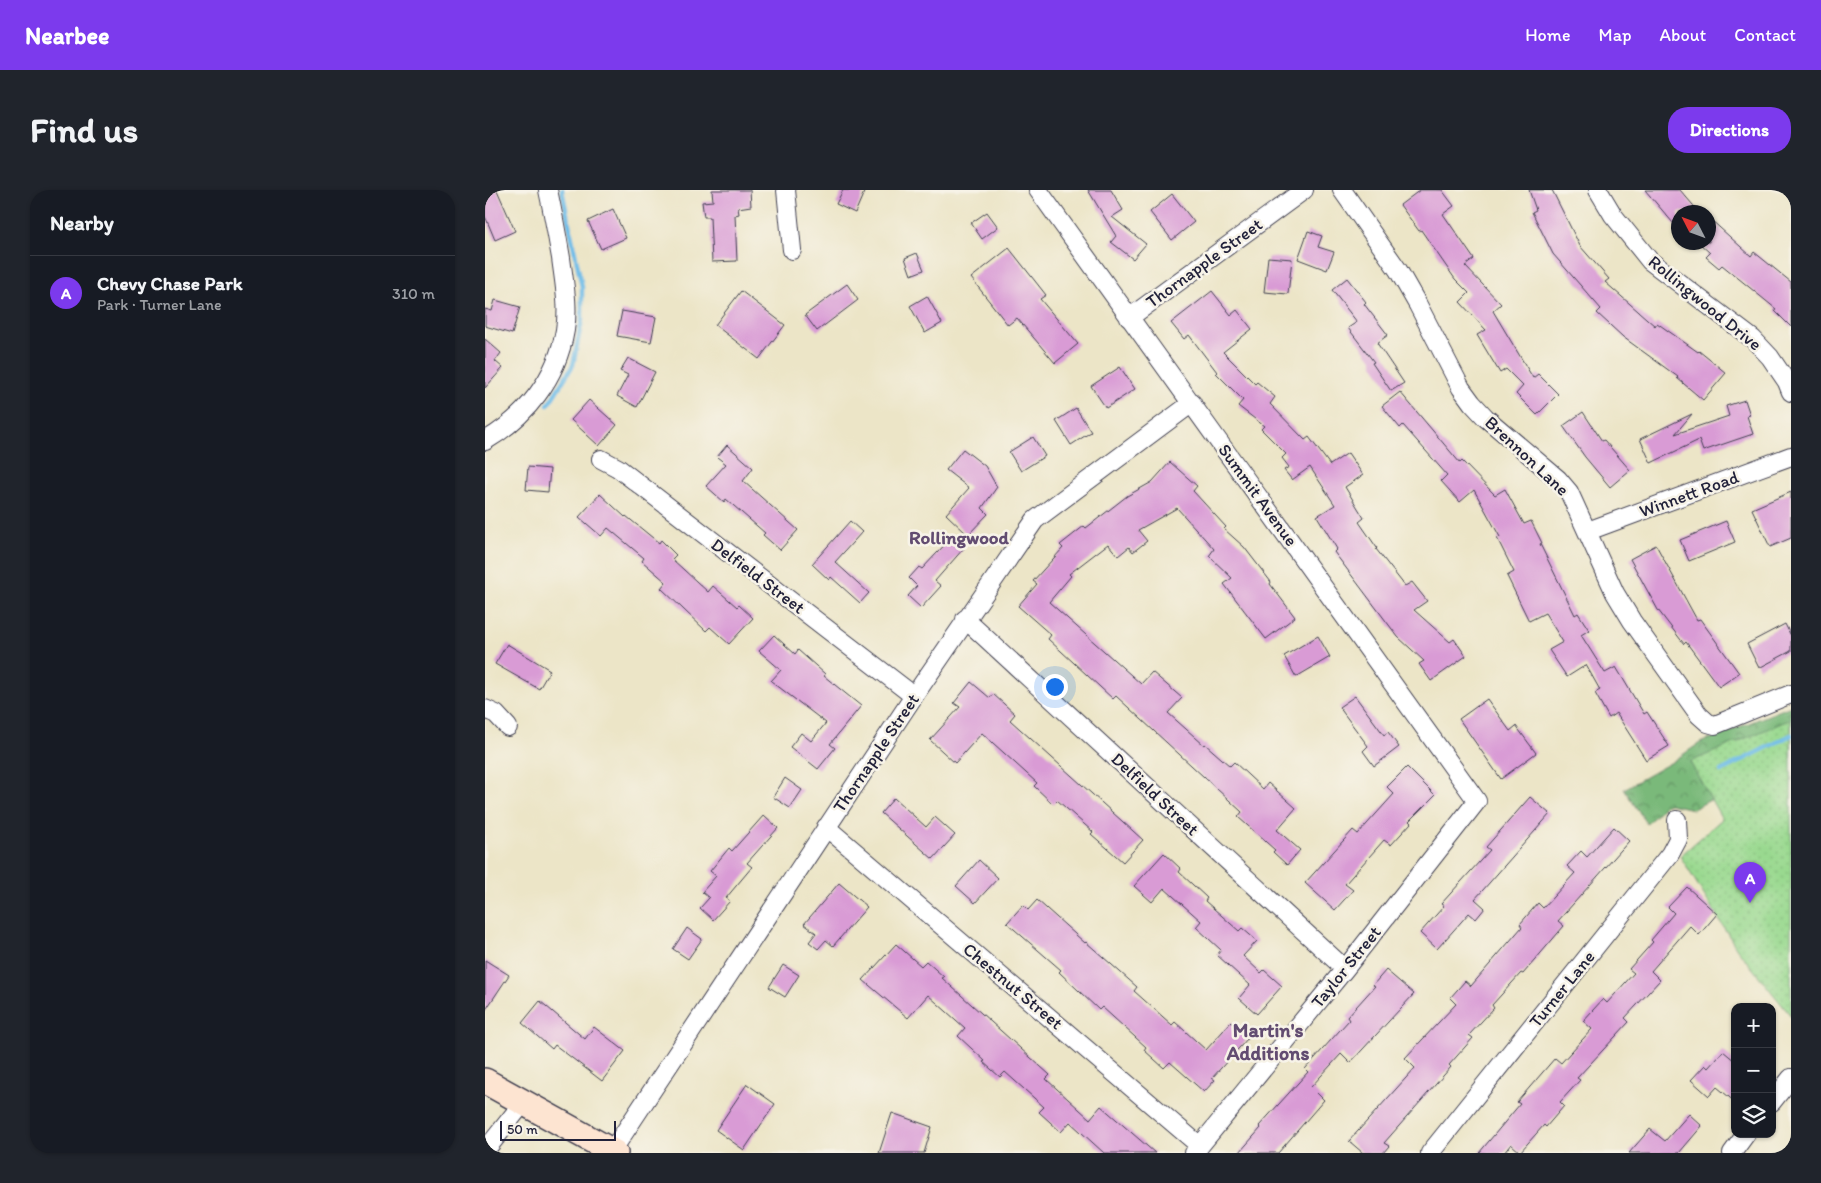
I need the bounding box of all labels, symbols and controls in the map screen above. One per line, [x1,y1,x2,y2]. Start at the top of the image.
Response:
text: Nearbee [25,21,109,50]
text: Home [1525,24,1571,46]
text: Map [1599,24,1632,46]
text: About [1660,24,1706,46]
text: Contact [1734,24,1796,46]
button: Directions [1668,107,1791,153]
text: Find us [30,109,138,151]
north arrow [1671,205,1716,250]
text: Nearby [50,210,114,235]
street label: Thornapple Street [1141,213,1267,313]
street label: Rollingwood Drive [1644,251,1766,355]
text: Chevy Chase Park [97,272,243,295]
text: A [61,284,71,303]
text: 310 m [392,284,435,303]
text: Park · Turner Lane [97,295,222,314]
street label: Brennon Lane [1480,411,1574,501]
street label: Summit Avenue [1213,439,1303,551]
street label: Winnett Road [1636,466,1742,522]
district label: Rollingwood [909,526,1010,549]
street label: Delfield Street [707,533,810,619]
your location [1042,674,1068,700]
street label: Thornapple Street [828,689,924,817]
street label: Delfield Street [1107,748,1204,840]
pin: A [1734,862,1766,903]
street label: Taylor Street [1306,921,1386,1012]
street label: Chestnut Street [959,938,1068,1034]
street label: Turner Lane [1524,946,1600,1032]
map controls [1731,1003,1776,1138]
button: + [1731,1003,1776,1048]
district label: Martin's Additions [1226,1018,1309,1065]
button: − [1731,1048,1776,1093]
button: layers [1731,1093,1776,1138]
scale bar [500,1118,616,1141]
text: 50 m [507,1121,538,1138]

